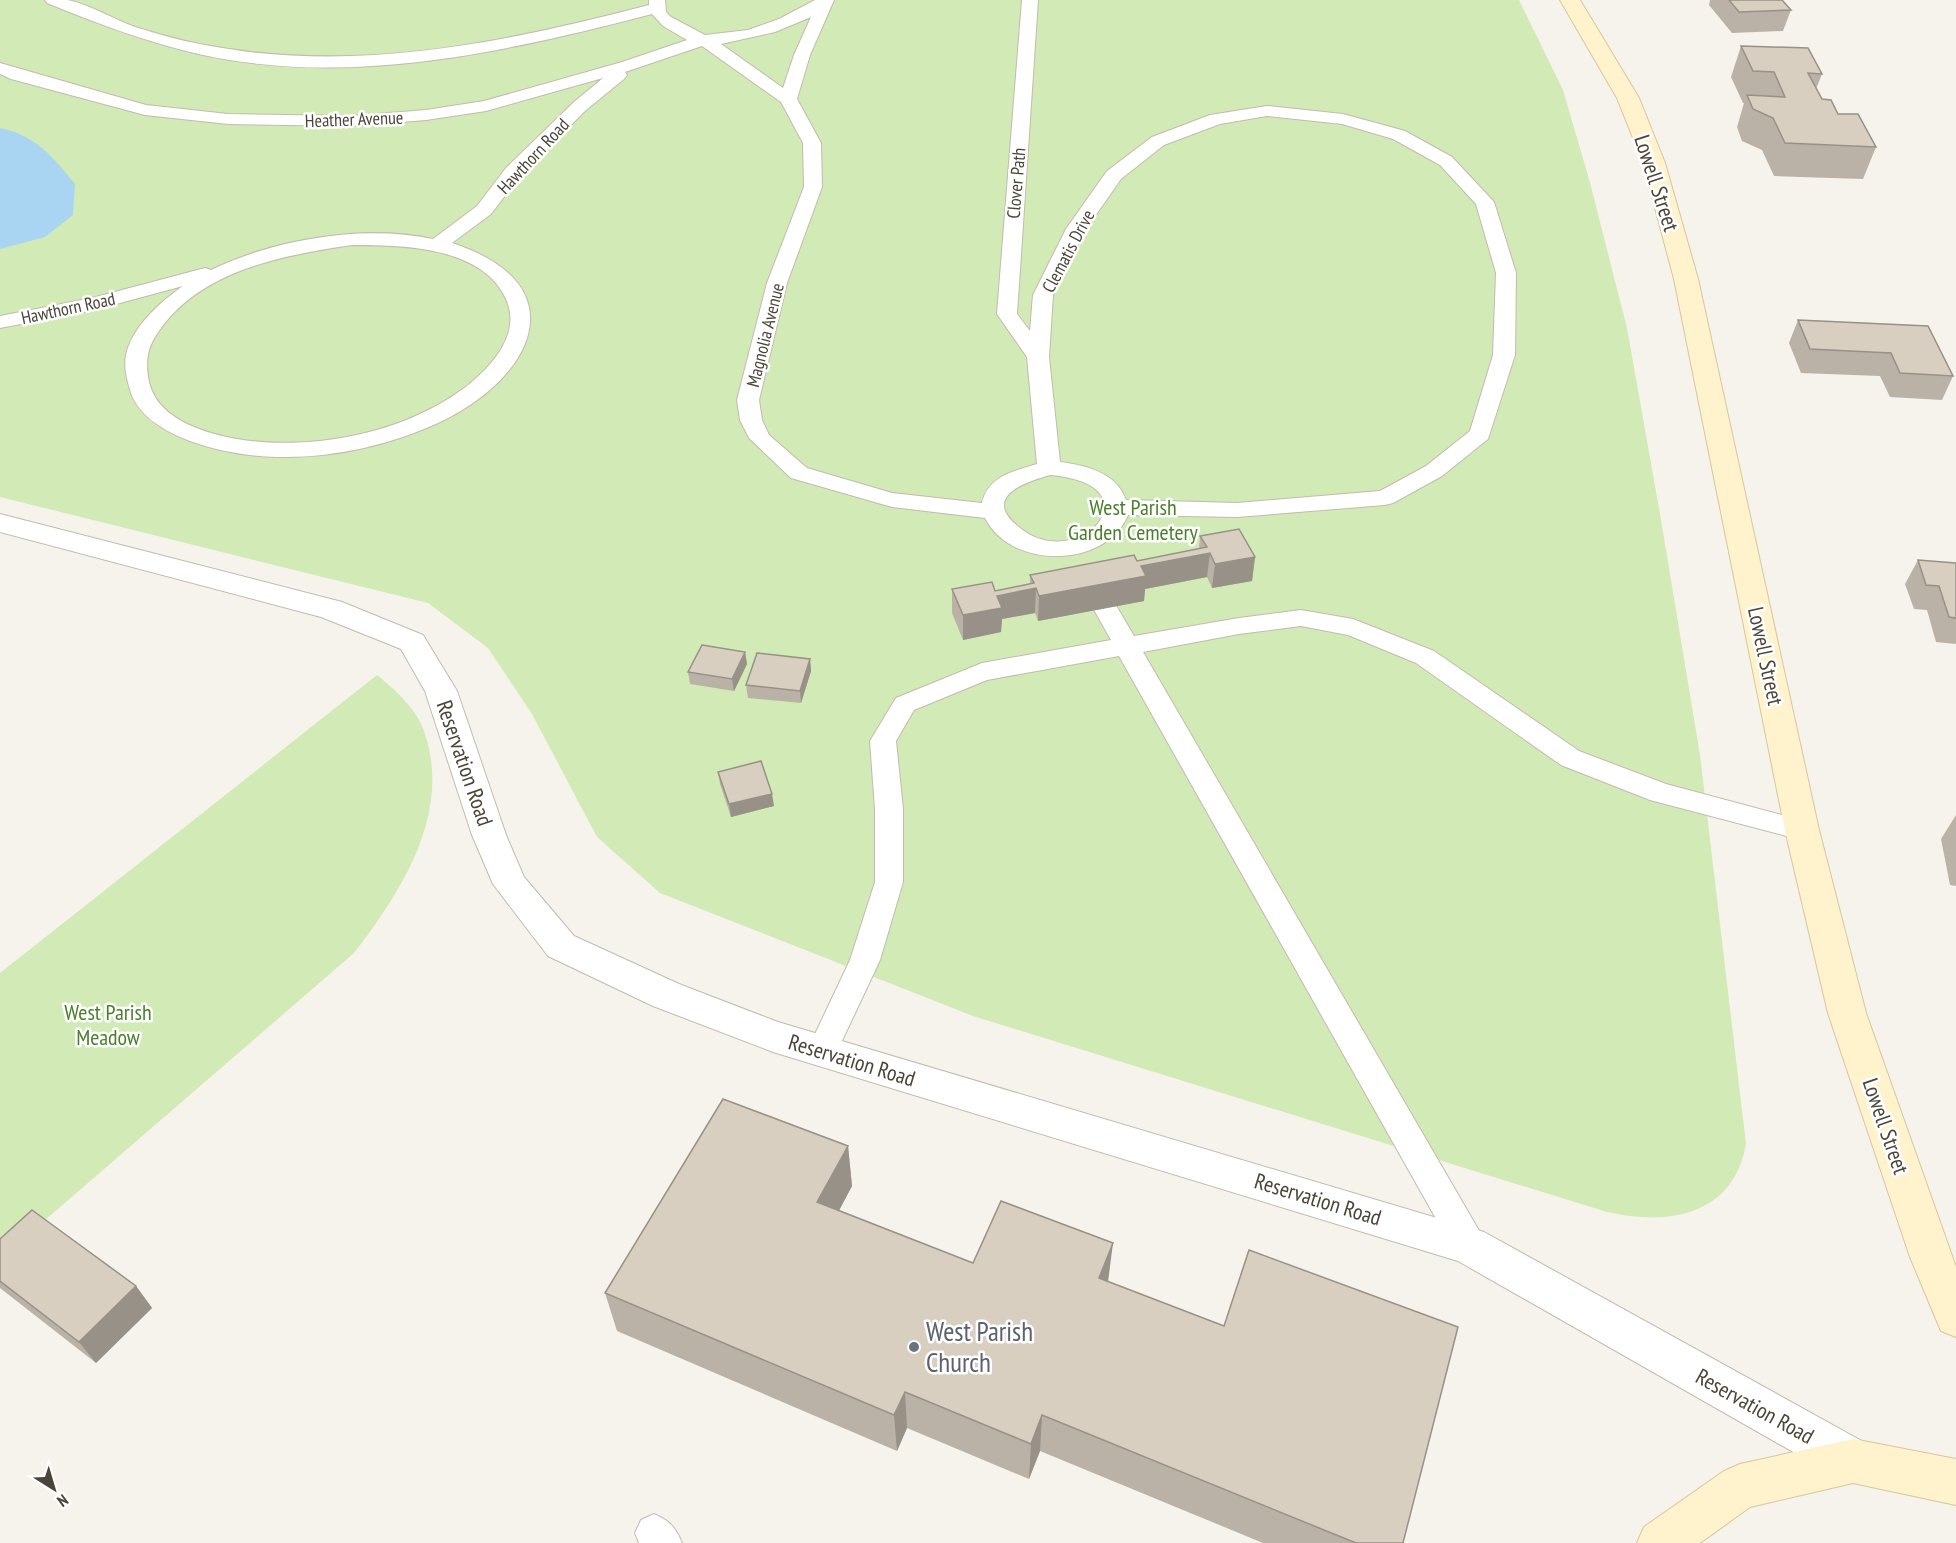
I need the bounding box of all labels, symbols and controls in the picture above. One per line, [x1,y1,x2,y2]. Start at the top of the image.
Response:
street label: Heather Avenue [304,106,404,132]
street label: Hawthorn Road [492,113,574,199]
street label: Lowell Street [1628,131,1686,235]
street label: Clover Path [1001,147,1031,219]
street label: Clematis Drive [1037,206,1099,296]
street label: Magnolia Avenue [741,281,789,389]
street label: Hawthorn Road [19,287,117,329]
park label: West Parish Garden Cemetery [1068,493,1199,546]
street label: Lowell Street [1742,604,1790,708]
street label: Reservation Road [430,697,500,829]
park label: West Parish Meadow [64,998,152,1051]
street label: Reservation Road [785,1027,919,1093]
street label: Lowell Street [1857,1074,1915,1178]
street label: Reservation Road [1251,1166,1385,1232]
place label: West Parish Church [926,1314,1033,1379]
marker: West Parish Church [907,1340,921,1354]
street label: Reservation Road [1691,1362,1819,1450]
north arrow [24,1459,84,1519]
text: N [54,1490,72,1512]

